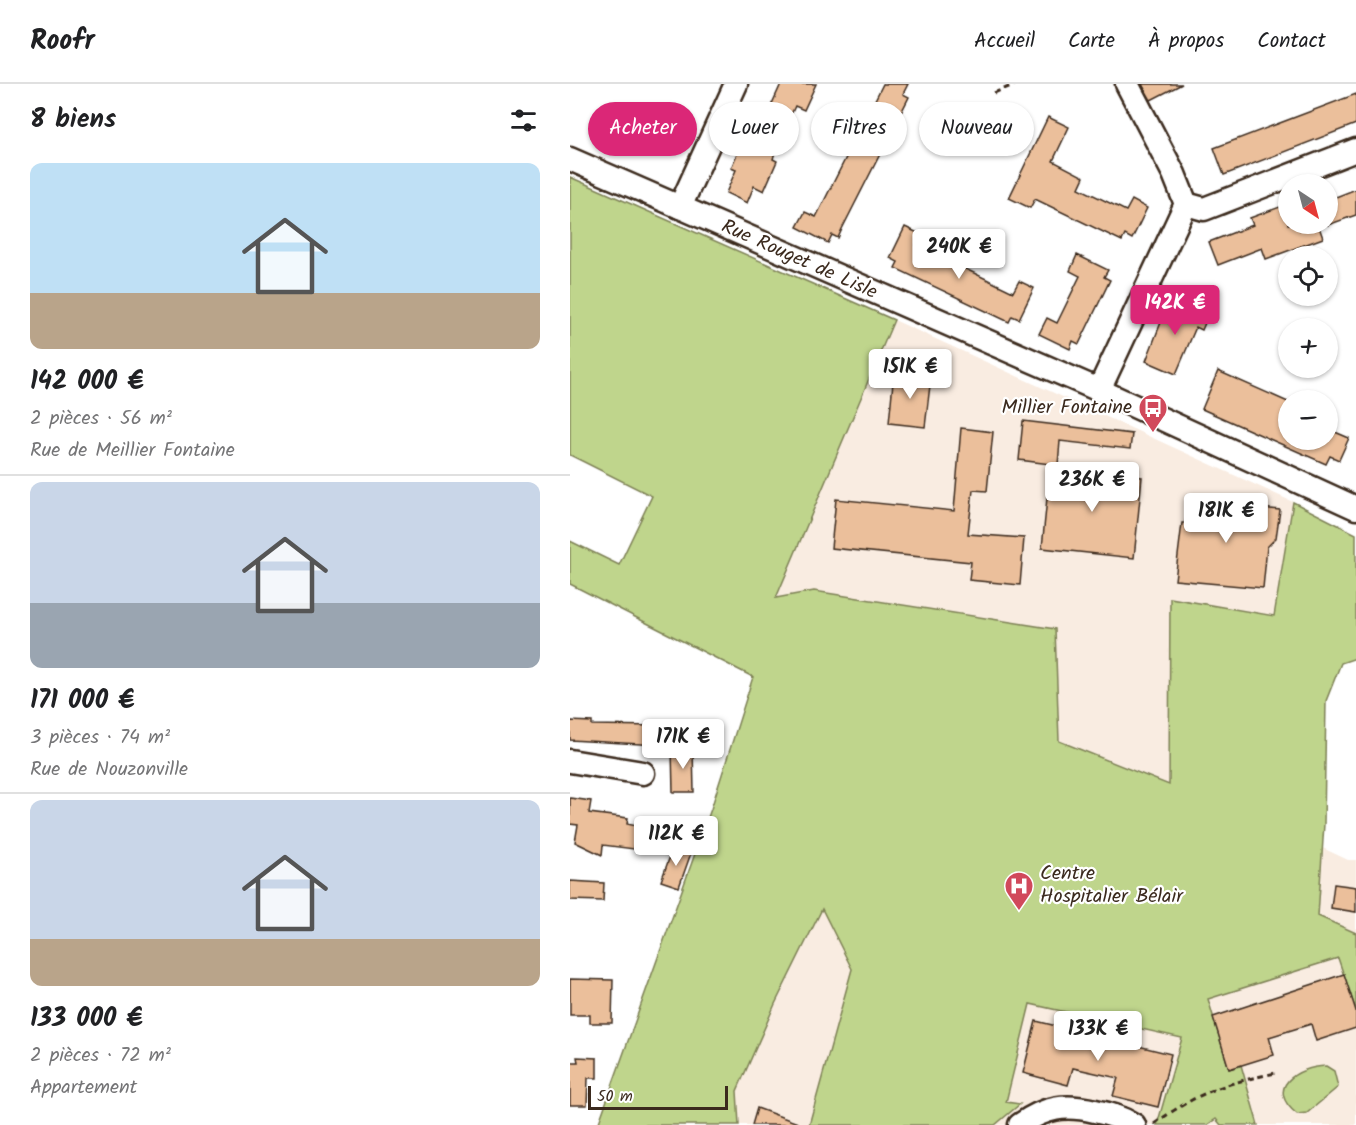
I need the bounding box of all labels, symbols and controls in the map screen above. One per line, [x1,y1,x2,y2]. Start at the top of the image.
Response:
text: Roofr [30,19,95,64]
text: Accueil [974,25,1035,58]
text: Carte [1068,25,1115,58]
text: À propos [1148,25,1224,58]
text: Contact [1257,25,1326,58]
text: 8 biens [30,99,116,141]
chip: Acheter [588,102,697,156]
chip: Louer [709,102,799,156]
chip: Filtres [811,102,907,156]
chip: Nouveau [919,102,1034,156]
icon: filters [507,104,540,137]
north arrow [1278,174,1338,234]
map controls [1278,174,1338,450]
icon: home [231,202,339,310]
street label: Rue Rouget de Lisle [716,211,882,309]
pin: 240K € [910,229,1008,280]
text: 240K € [926,232,992,264]
button: locate [1278,246,1338,306]
pin: 142K € [1126,285,1224,336]
text: 142K € [1144,288,1206,320]
button: + [1278,318,1338,378]
pin: 151K € [861,349,959,400]
text: 151K € [883,352,937,384]
text: 142 000 € [30,361,144,403]
button: − [1278,390,1338,450]
place label: Millier Fontaine [1002,392,1132,424]
bus stop icon: Millier Fontaine [1137,392,1169,434]
text: 2 pièces · 56 m² [30,403,172,435]
text: Rue de Meillier Fontaine [30,435,235,467]
pin: 236K € [1043,462,1141,513]
text: 236K € [1059,465,1125,497]
pin: 181K € [1177,493,1275,544]
text: 181K € [1198,496,1254,528]
icon: home [231,521,339,629]
text: 171 000 € [30,680,135,722]
pin: 171K € [634,719,732,770]
text: 3 pièces · 74 m² [30,722,170,754]
text: 171K € [656,722,710,754]
text: Rue de Nouzonville [30,754,188,786]
pin: 112K € [627,816,725,867]
text: 112K € [648,819,704,851]
icon: home [231,839,339,947]
place label: Centre Hospitalier Bélair [1040,858,1184,913]
hospital icon: Centre Hospitalier Bélair [1003,870,1035,912]
text: 133 000 € [30,998,143,1040]
pin: 133K € [1049,1011,1147,1062]
text: 133K € [1068,1014,1128,1046]
text: 2 pièces · 72 m² [30,1040,171,1072]
text: Appartement [30,1072,137,1104]
scale bar [588,1083,728,1110]
text: 50 m [597,1084,633,1109]

